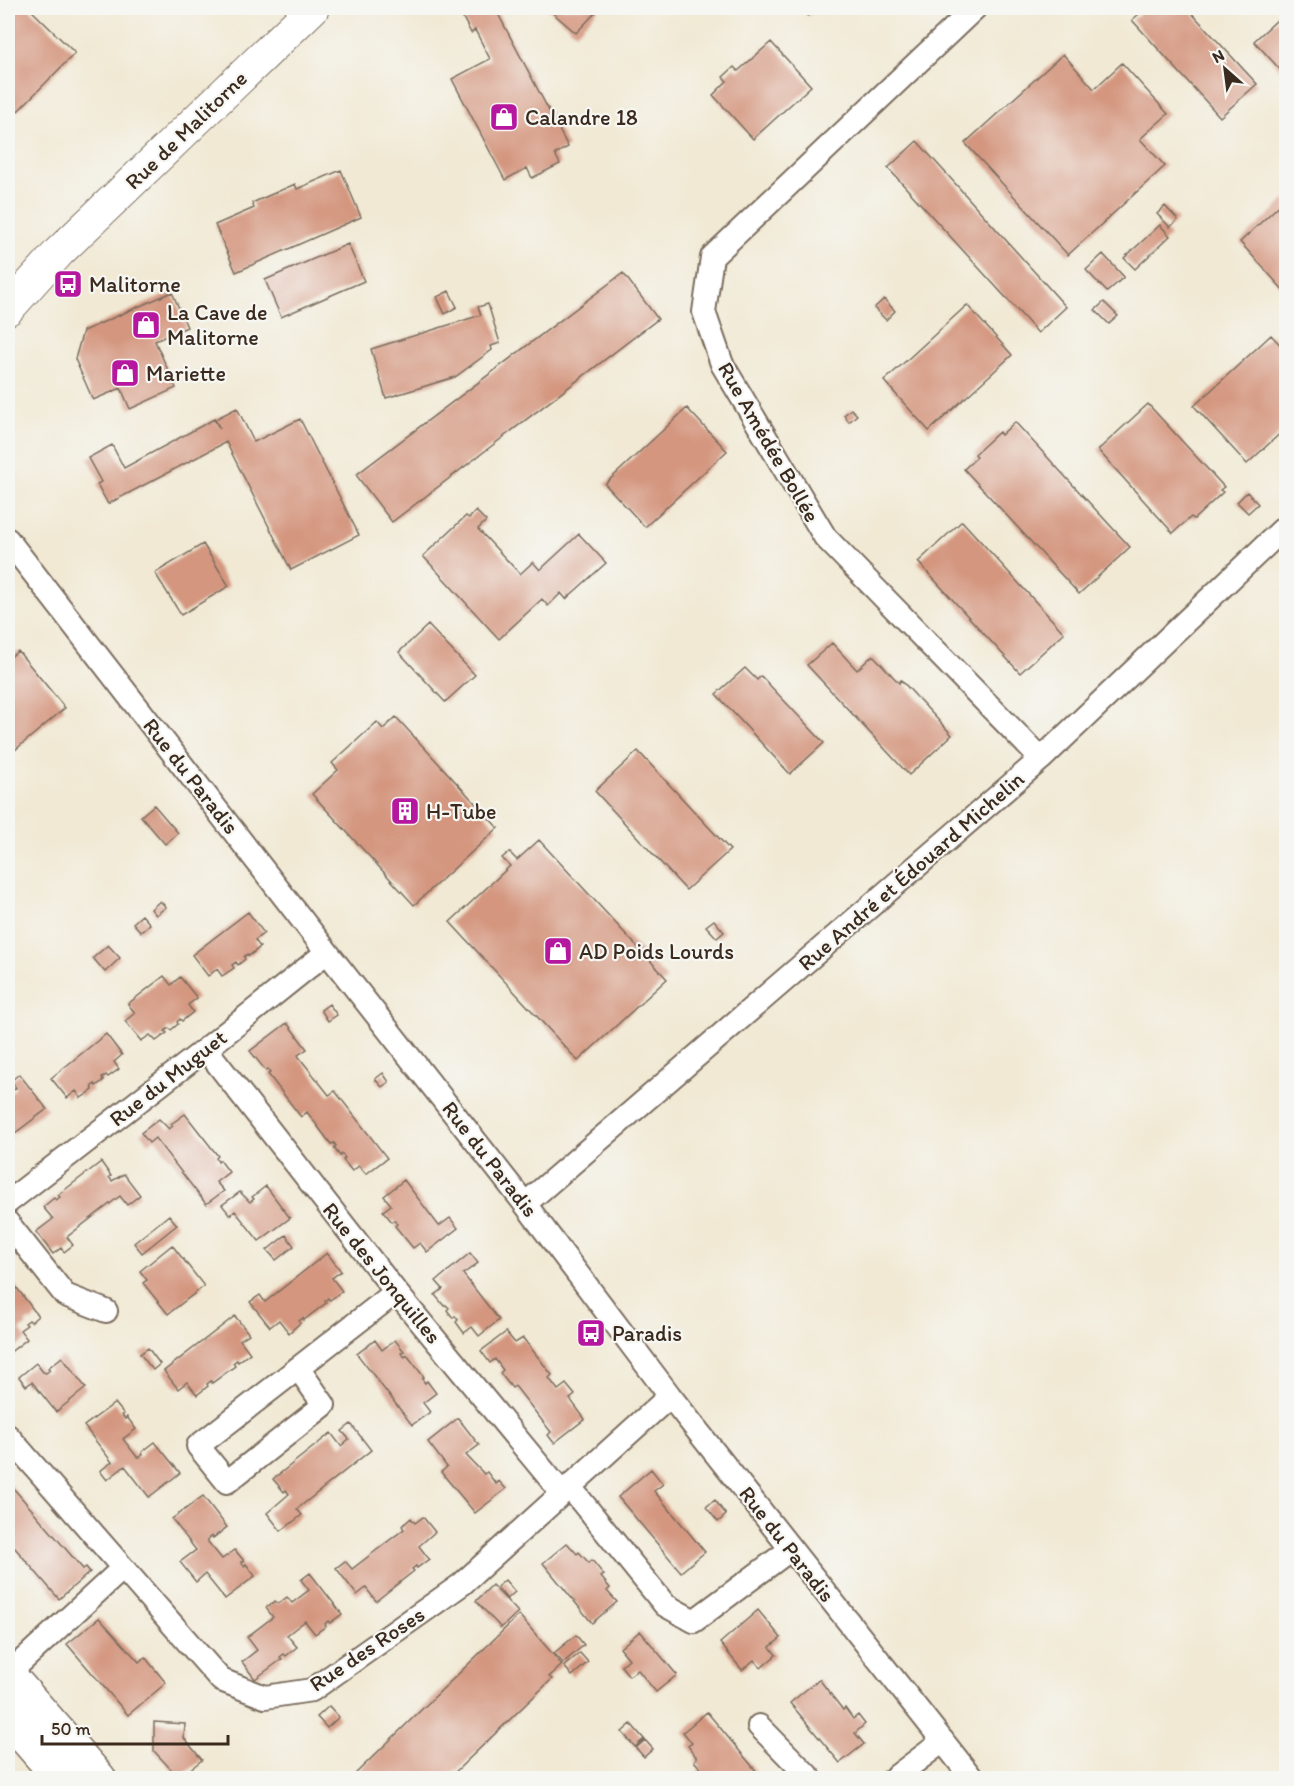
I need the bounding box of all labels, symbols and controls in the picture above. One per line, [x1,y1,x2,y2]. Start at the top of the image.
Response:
north arrow [1195,39,1255,99]
text: N [1209,45,1227,67]
street label: Rue de Malitorne [119,65,253,195]
shop icon: Calandre 18 [488,101,520,133]
place label: Calandre 18 [525,104,638,131]
bus stop icon: Malitorne [52,268,84,300]
place label: Malitorne [89,271,181,298]
place label: La Cave de Malitorne [167,299,268,351]
shop icon: La Cave de Malitorne [130,309,162,341]
shop icon: Mariette [109,357,141,389]
street label: Rue Amédée Bollée [712,357,826,527]
place label: Mariette [146,360,226,387]
street label: Rue du Paradis [137,713,245,839]
street label: Rue André et Édouard Michelin [793,765,1030,976]
building icon: H-Tube [389,795,421,827]
place label: H-Tube [426,798,496,825]
shop icon: AD Poids Lourds [542,935,574,967]
place label: AD Poids Lourds [579,938,734,965]
street label: Rue du Muguet [104,1024,232,1132]
street label: Rue du Paradis [436,1096,544,1222]
street label: Rue des Jonquilles [317,1197,447,1349]
bus stop icon: Paradis [575,1317,607,1349]
place label: Paradis [612,1320,682,1347]
street label: Rue du Paradis [733,1481,841,1607]
street label: Rue des Roses [304,1601,430,1697]
scale bar [42,1708,228,1746]
text: 50 m [51,1718,91,1740]

